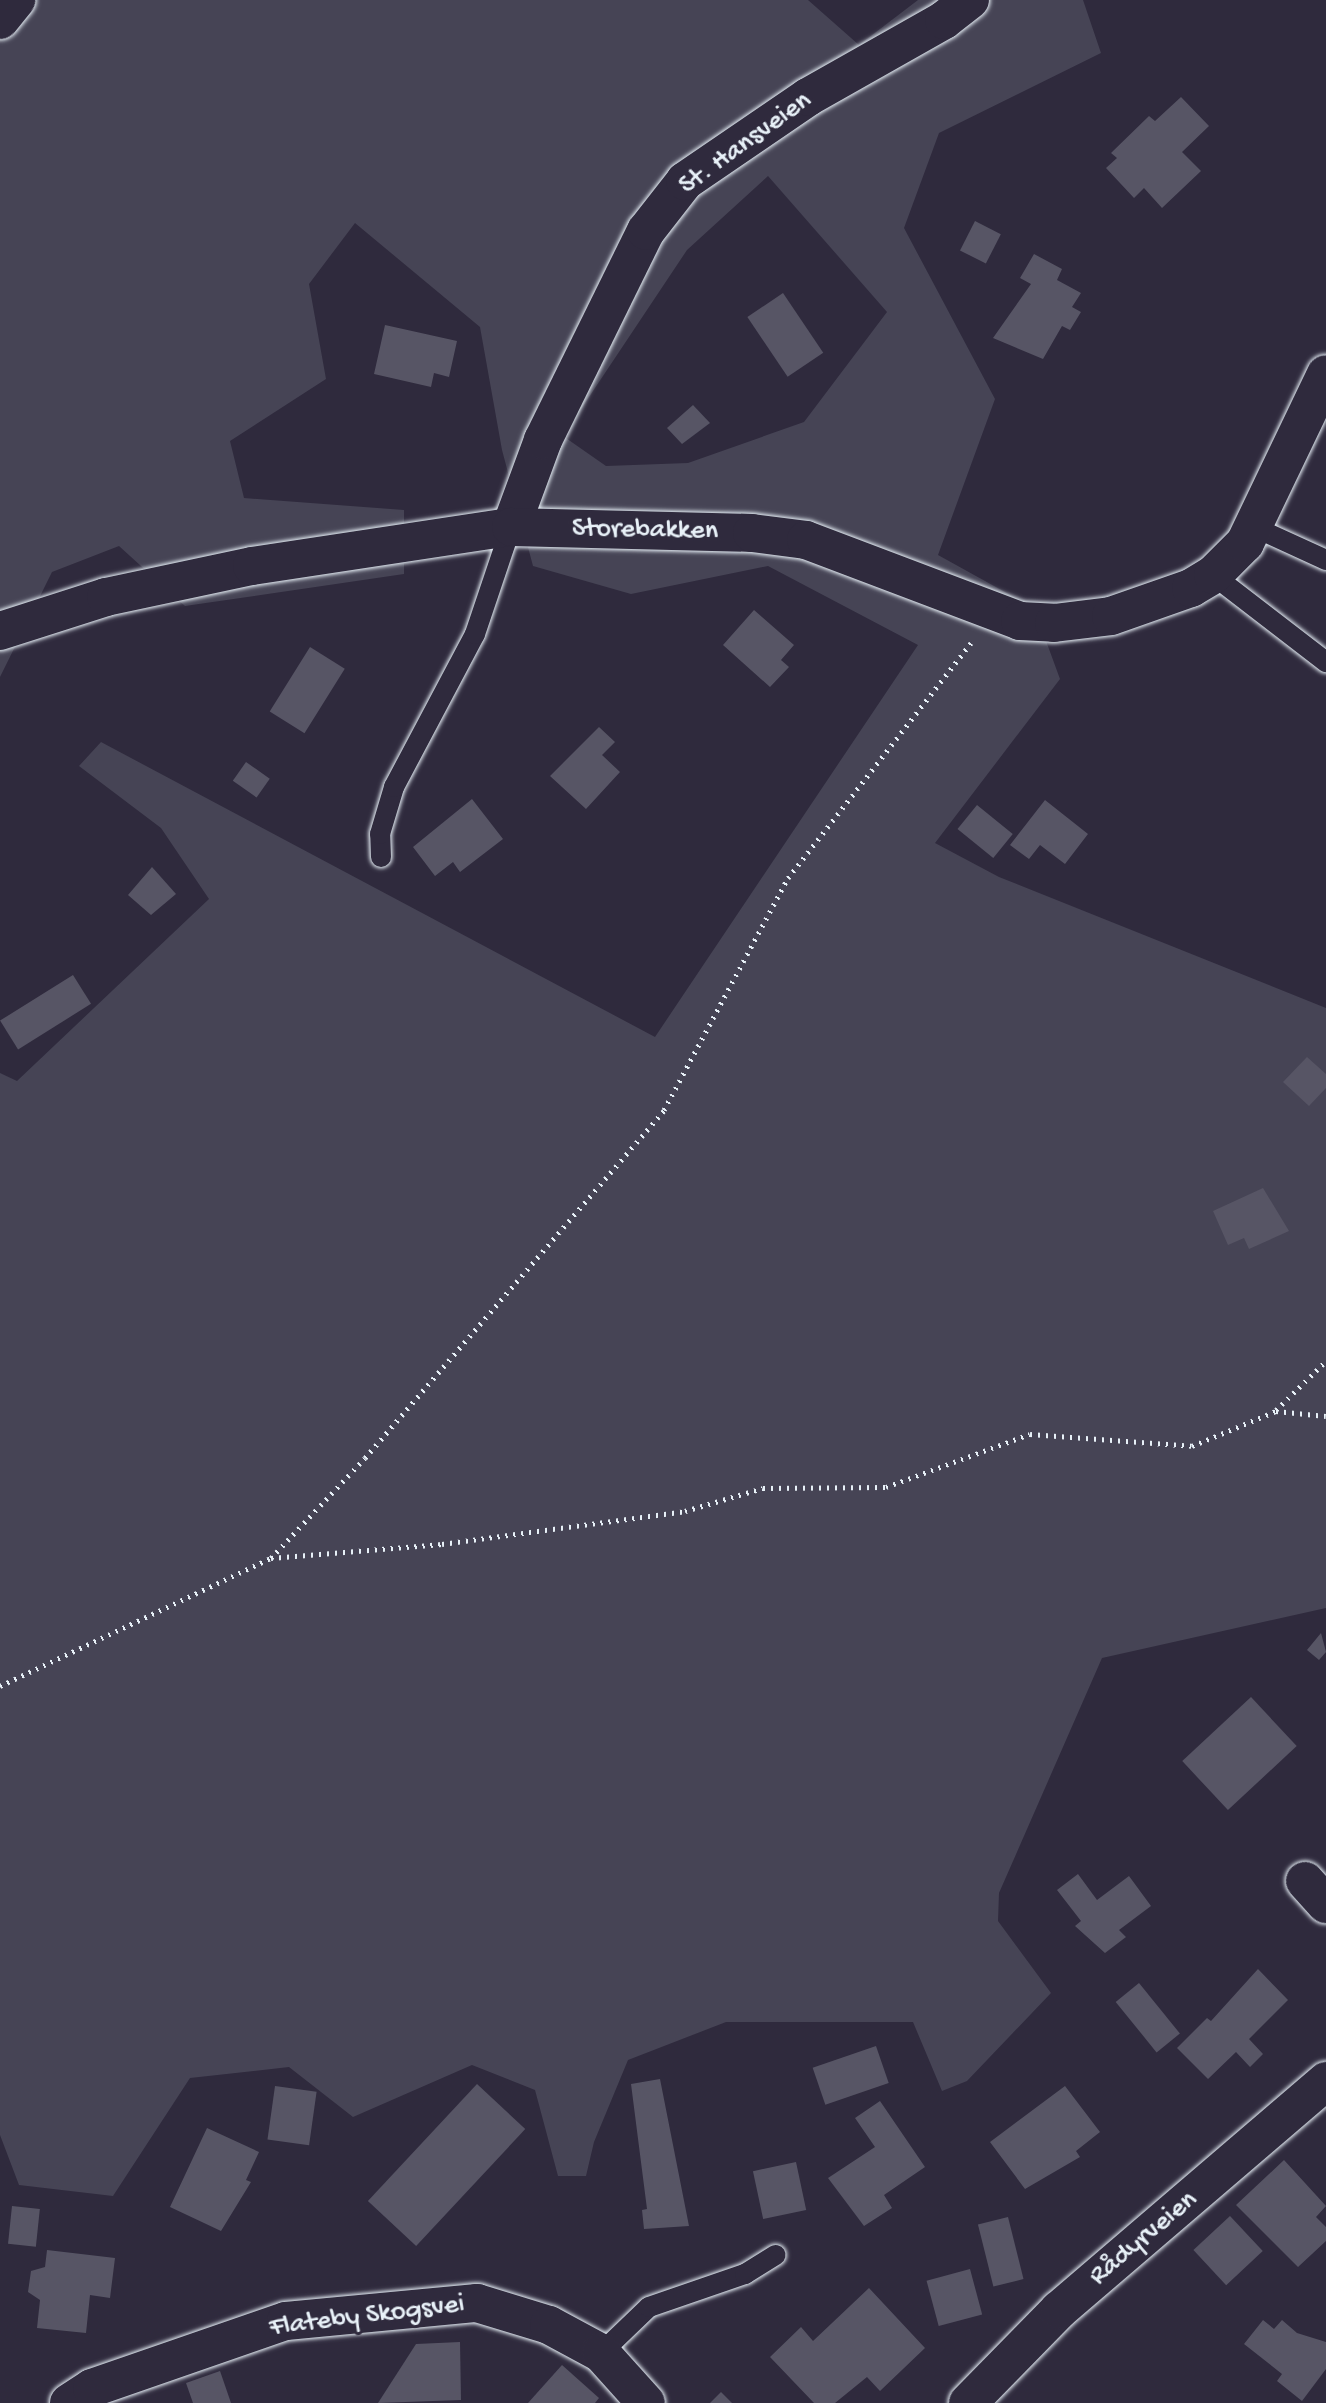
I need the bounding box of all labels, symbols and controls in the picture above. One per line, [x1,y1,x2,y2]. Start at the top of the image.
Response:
street label: St. Hansveien [673,85,819,203]
street label: Storebakken [572,513,718,549]
street label: Rådyrveien [1083,2184,1205,2294]
street label: Flateby Skogsvei [268,2288,466,2346]

